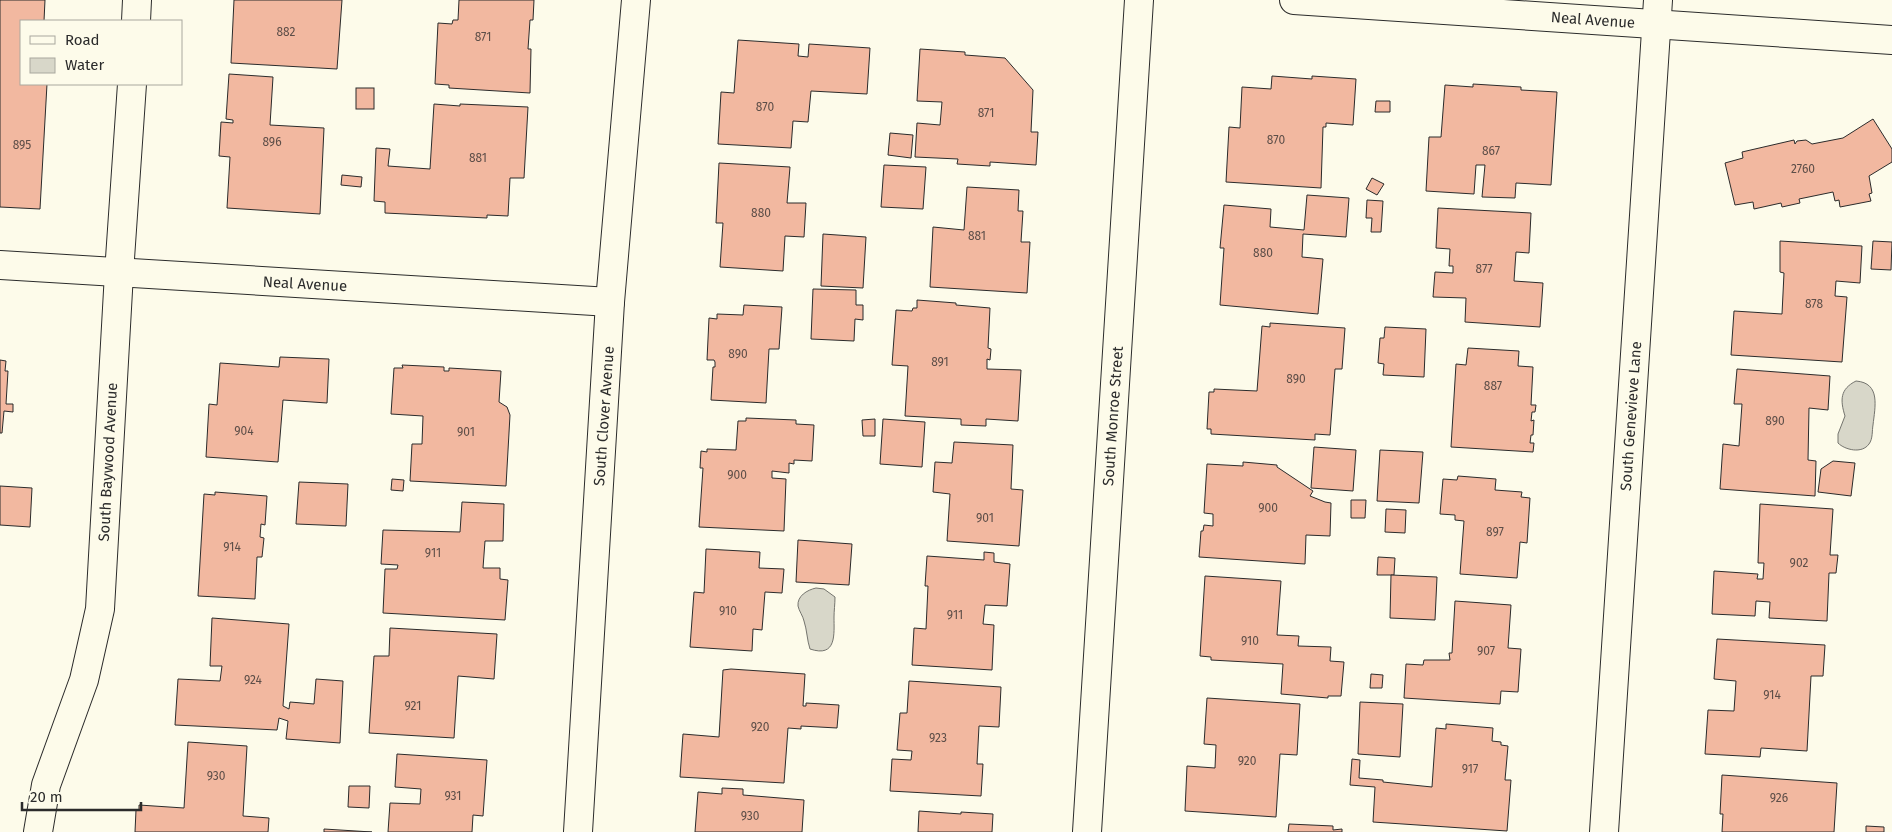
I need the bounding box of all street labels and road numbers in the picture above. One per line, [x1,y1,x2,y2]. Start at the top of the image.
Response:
street label: Neal Avenue [1550,8,1636,32]
street label: Neal Avenue [262,273,348,295]
street label: South Genevieve Lane [1617,341,1645,491]
street label: South Clover Avenue [590,345,618,487]
street label: South Monroe Street [1099,345,1127,486]
street label: South Baywood Avenue [95,382,121,542]

